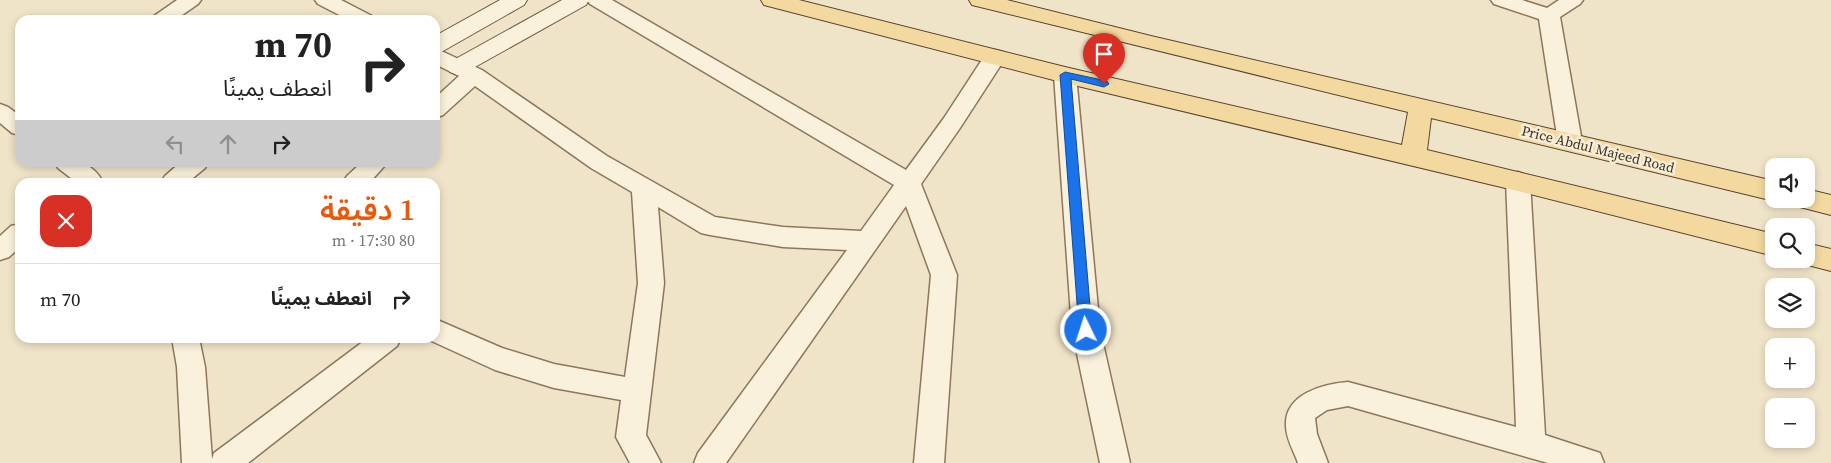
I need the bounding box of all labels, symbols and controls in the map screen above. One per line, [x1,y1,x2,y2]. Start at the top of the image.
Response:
text: 70 m [255,21,332,69]
pin [1083,33,1125,84]
icon: right [350,35,415,100]
icon: arrive [1090,40,1118,68]
text: انعطف يمينًا [223,73,332,103]
street label: Price Abdul Majeed Road [1520,120,1677,178]
icon: left [161,130,189,158]
icon: ahead [214,130,242,158]
icon: right [267,130,295,158]
map controls [1765,158,1815,448]
button: sound [1765,158,1815,208]
text: 1 دقيقة [320,189,415,230]
button: close [40,195,92,247]
button: search [1765,218,1815,268]
text: 80 m · 17:30 [332,229,415,251]
button: layers [1765,278,1815,328]
text: انعطف يمينًا [271,285,372,311]
icon: right [387,285,415,313]
text: 70 m [40,286,81,312]
position arrow [1059,303,1111,355]
button: + [1765,338,1815,388]
button: − [1765,398,1815,448]

